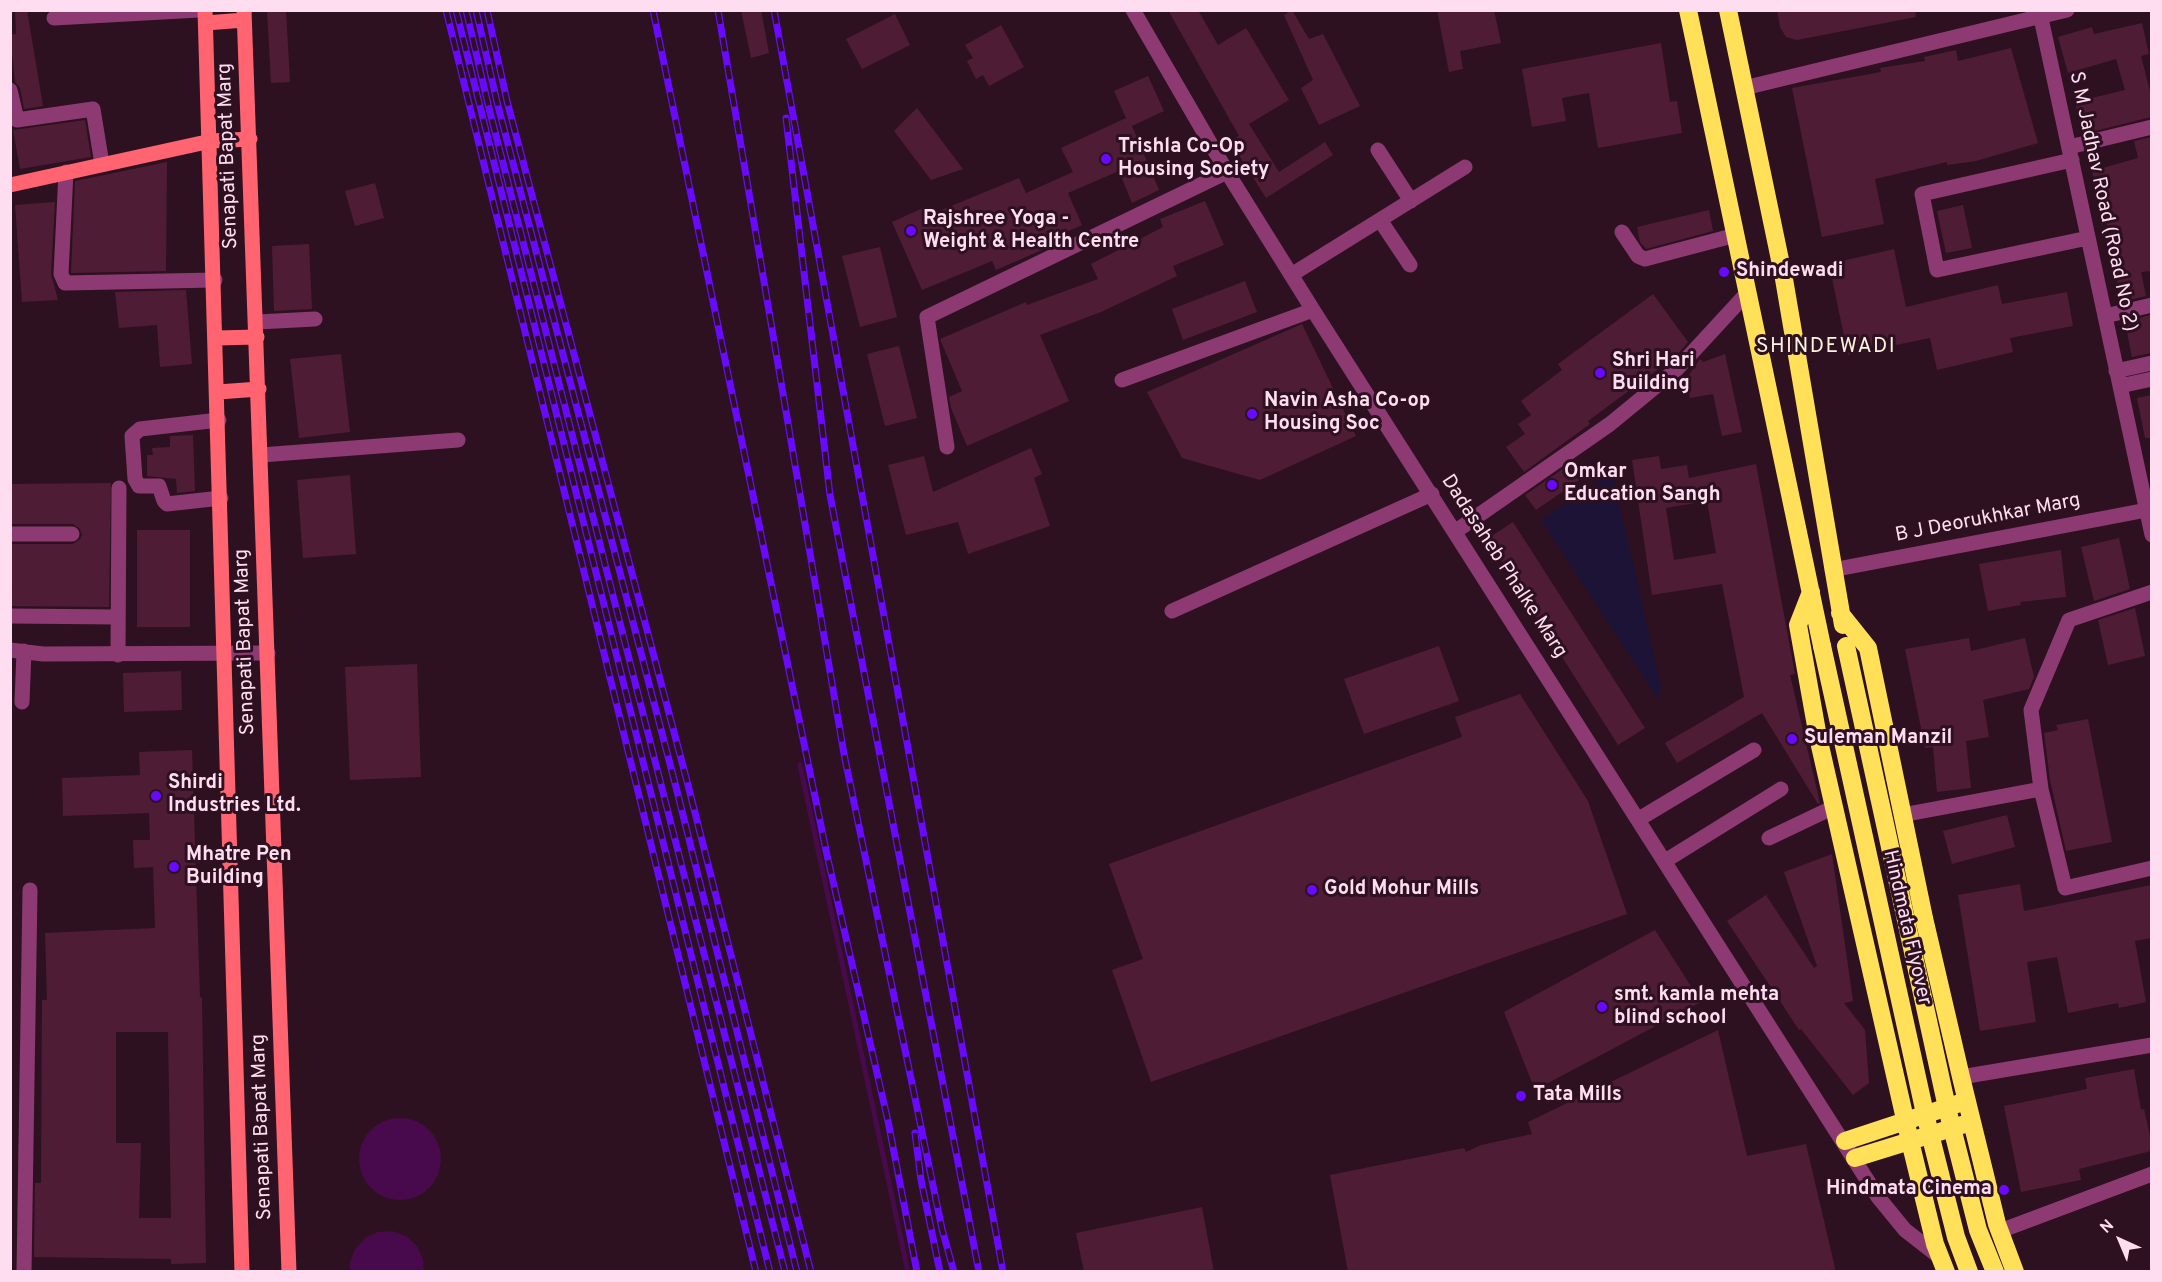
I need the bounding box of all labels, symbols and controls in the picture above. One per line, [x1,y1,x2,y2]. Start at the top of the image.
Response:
street label: Senapati Bapat Marg [214,62,244,250]
street label: S M Jadhav Road (Road No 2) [2063,70,2141,334]
place label: Trishla Co-Op Housing Society [1118,136,1269,183]
marker: Trishla Co-Op Housing Society [1099,152,1113,166]
place label: Rajshree Yoga - Weight & Health Centre [923,208,1139,255]
marker: Rajshree Yoga - Weight & Health Centre [904,224,918,238]
place label: Shindewadi [1736,260,1843,284]
marker: Shindewadi [1717,265,1731,279]
district label: SHINDEWADI [1756,335,1896,361]
place label: Shri Hari Building [1612,350,1695,397]
marker: Shri Hari Building [1593,366,1607,380]
place label: Navin Asha Co-op Housing Soc [1264,390,1430,437]
marker: Navin Asha Co-op Housing Soc [1245,407,1259,421]
place label: Omkar Education Sangh [1564,461,1720,508]
street label: Dadasaheb Phalke Marg [1435,471,1571,663]
marker: Omkar Education Sangh [1545,478,1559,492]
street label: B J Deorukhkar Marg [1893,489,2083,549]
street label: Senapati Bapat Marg [231,548,261,736]
place label: Suleman Manzil [1804,727,1952,751]
marker: Suleman Manzil [1785,732,1799,746]
place label: Shirdi Industries Ltd. [168,772,301,819]
marker: Shirdi Industries Ltd. [149,789,163,803]
place label: Mhatre Pen Building [186,844,291,891]
street label: Hindmata Flyover [1876,848,1936,1008]
marker: Mhatre Pen Building [167,860,181,874]
place label: Gold Mohur Mills [1324,878,1479,902]
marker: Gold Mohur Mills [1305,883,1319,897]
place label: smt. kamla mehta blind school [1614,984,1779,1031]
marker: smt. kamla mehta blind school [1595,1000,1609,1014]
street label: Senapati Bapat Marg [248,1033,278,1221]
place label: Tata Mills [1533,1084,1622,1108]
marker: Tata Mills [1514,1089,1528,1103]
place label: Hindmata Cinema [1826,1178,1992,1202]
marker: Hindmata Cinema [1997,1183,2011,1197]
north arrow [2090,1210,2150,1270]
text: N [2096,1216,2119,1238]

